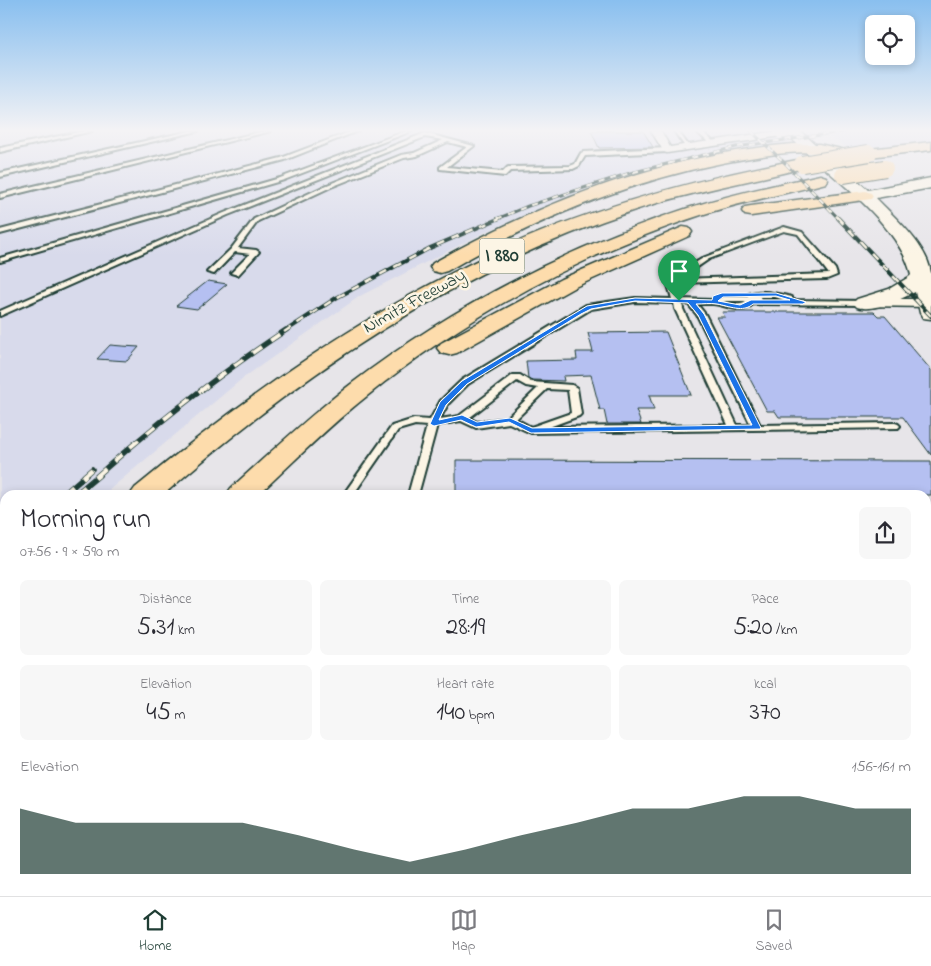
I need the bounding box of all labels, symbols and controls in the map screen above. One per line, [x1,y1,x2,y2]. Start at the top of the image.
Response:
map controls [865,15,915,65]
button: locate [865,15,915,65]
road number: I 880 [480,238,524,274]
pin [658,250,700,301]
icon: arrive [665,257,693,285]
street label: Nimitz Freeway [359,263,471,341]
text: Morning run [20,500,151,541]
button: share [859,507,911,559]
text: 07:56 · 9 × 590 m [20,540,119,564]
text: Distance [140,589,192,610]
text: Time [452,589,479,610]
text: Pace [751,589,779,610]
text: 5.31 [137,610,174,646]
text: 28:19 [446,610,485,646]
text: 5:20 [733,610,773,646]
text: km [174,620,195,641]
text: /km [773,620,797,641]
text: Elevation [140,674,192,695]
text: Heart rate [437,674,494,695]
text: kcal [754,674,776,695]
text: 45 [146,695,171,731]
text: 140 [436,695,465,731]
text: 370 [749,695,781,731]
text: m [171,705,185,726]
text: bpm [465,705,495,726]
text: Elevation [20,755,79,779]
text: 156–161 m [851,755,911,779]
tab: Home [139,906,172,957]
tab: Map [450,906,478,957]
tab: Saved [755,906,792,957]

